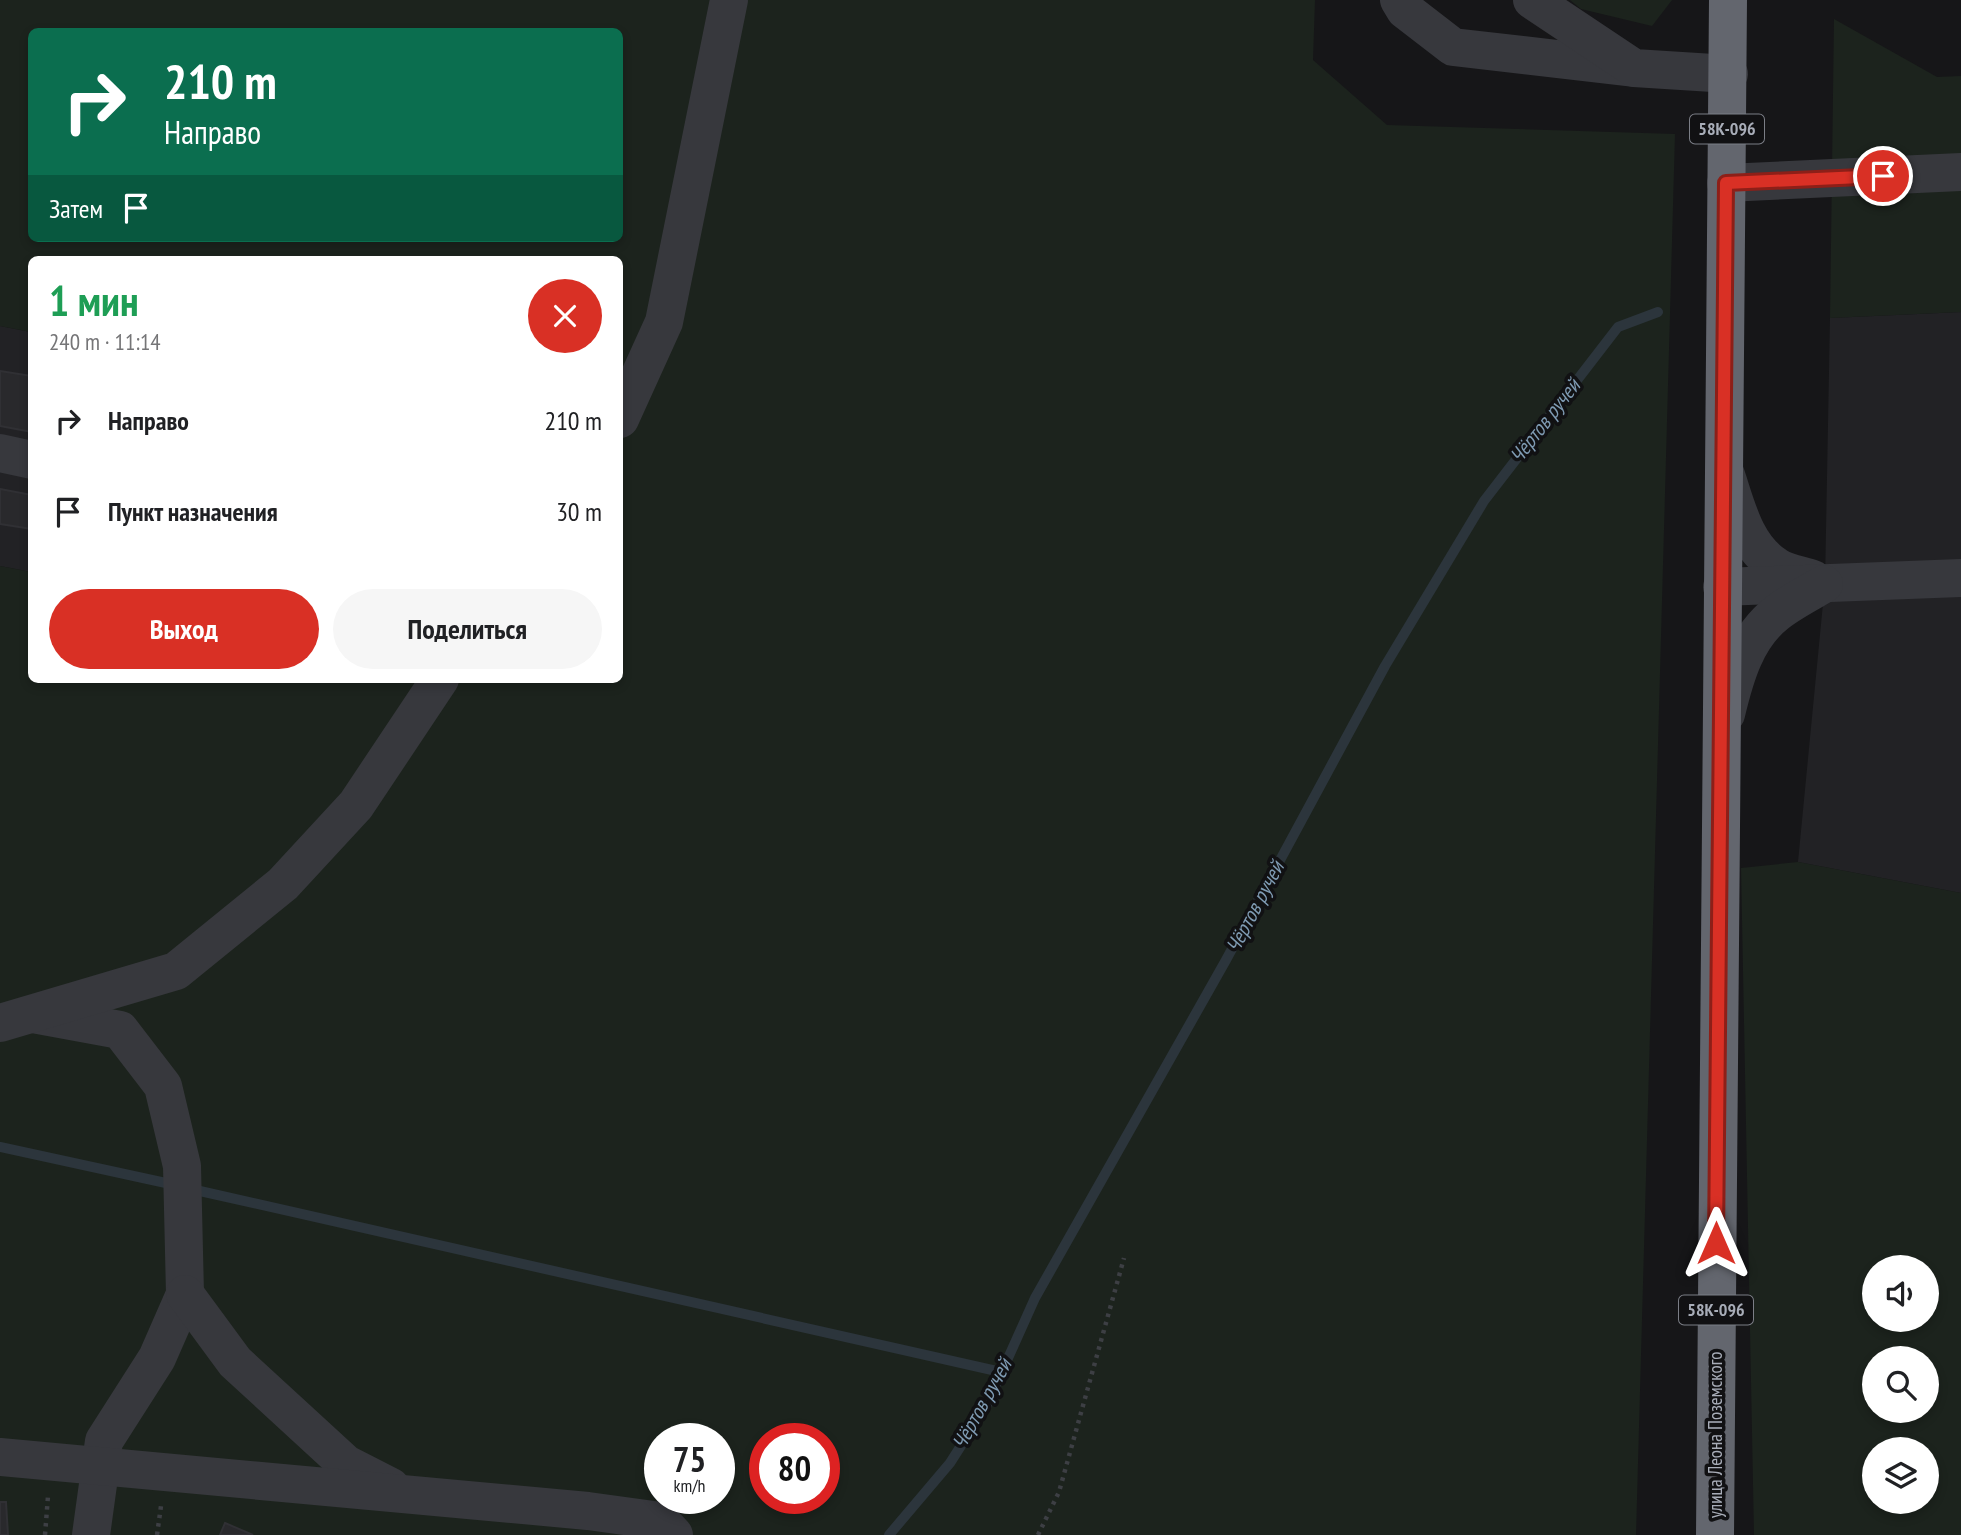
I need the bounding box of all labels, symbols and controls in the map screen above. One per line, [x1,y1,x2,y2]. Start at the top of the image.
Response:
text: 210 m [164,49,277,113]
icon: right [49,56,140,147]
text: Направо [164,111,261,153]
road number: 58К-096 [1690,114,1764,144]
pin [1853,146,1913,206]
icon: arrive [1864,157,1902,195]
icon: arrive [117,189,155,227]
text: Затем [49,192,103,225]
text: 1 мин [49,273,139,328]
button: close [528,279,602,353]
text: 240 m · 11:14 [49,327,161,356]
water label: Чёртов ручей [1503,372,1587,468]
icon: right [49,402,87,440]
text: Направо [108,404,189,437]
text: 210 m [544,404,602,437]
icon: arrive [49,493,87,531]
text: Пункт назначения [108,495,278,528]
text: 30 m [556,495,602,528]
button: Выход [49,589,319,669]
button: Поделиться [333,589,602,669]
water label: Чёртов ручей [1219,855,1291,957]
position arrow [1679,1206,1753,1280]
map controls [1862,1255,1939,1514]
button: sound [1862,1255,1939,1332]
road number: 58К-096 [1679,1296,1753,1324]
button: search [1862,1346,1939,1423]
water label: Чёртов ручей [946,1352,1018,1454]
street label: улица Леона Поземского [1703,1352,1727,1518]
speed limit sign: 80 [749,1423,840,1514]
text: 75 [673,1436,706,1482]
button: layers [1862,1437,1939,1514]
text: km/h [674,1474,705,1497]

